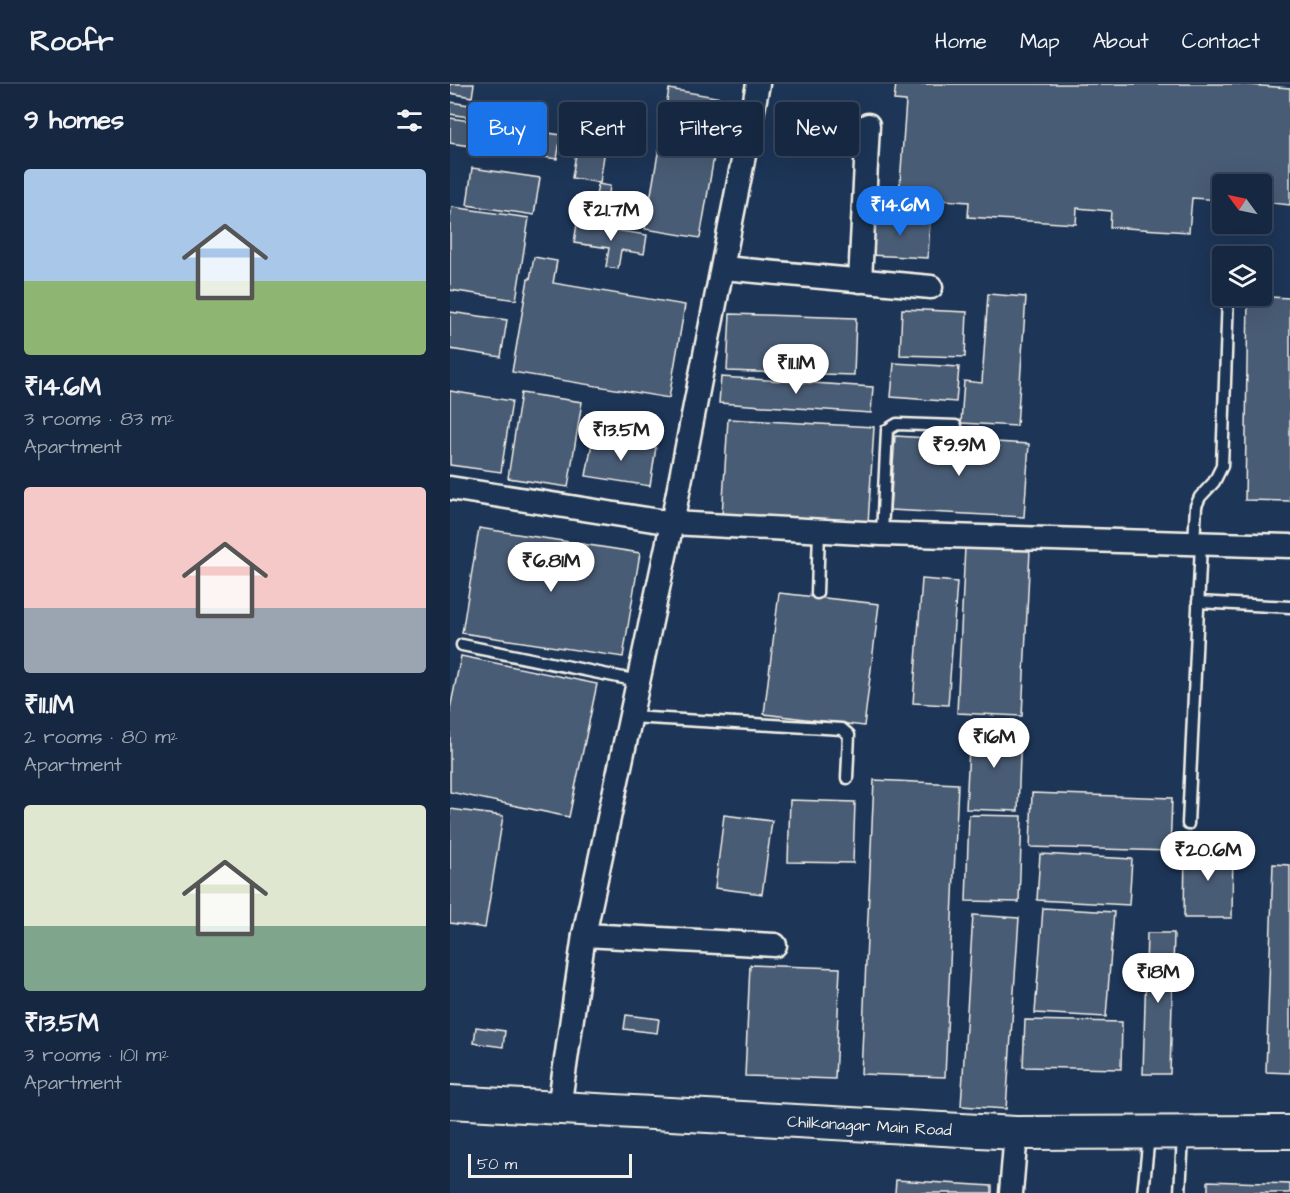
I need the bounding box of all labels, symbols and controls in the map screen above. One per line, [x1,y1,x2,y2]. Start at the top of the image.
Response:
text: Roofr [30,22,114,61]
text: Home [935,27,987,56]
text: Map [1020,27,1060,56]
text: About [1093,27,1149,56]
text: Contact [1182,27,1260,56]
text: 9 homes [24,102,124,138]
chip: Buy [468,102,547,156]
chip: Rent [559,102,646,156]
chip: Filters [658,102,763,156]
chip: New [775,102,859,156]
icon: filters [393,104,426,137]
north arrow [1212,174,1272,234]
map controls [1212,174,1272,306]
pin: ₹14.6M [851,186,949,237]
pin: ₹21.7M [562,191,660,242]
text: ₹14.6M [870,191,930,219]
text: ₹21.7M [582,196,640,224]
icon: home [171,208,279,316]
button: layers [1212,246,1272,306]
pin: ₹11.1M [747,344,845,395]
text: ₹11.1M [777,349,815,377]
text: ₹14.6M [24,369,101,405]
text: 3 rooms · 83 m² [24,405,174,433]
pin: ₹13.5M [572,411,670,462]
text: ₹13.5M [592,416,650,444]
pin: ₹9.9M [917,426,1001,477]
text: ₹9.9M [932,431,986,459]
text: Apartment [24,433,122,461]
icon: home [171,526,279,634]
pin: ₹6.81M [502,542,600,593]
text: ₹6.81M [522,547,580,575]
text: ₹11.1M [24,687,74,723]
pin: ₹16M [958,718,1030,769]
text: 2 rooms · 80 m² [24,723,178,751]
text: ₹16M [972,723,1016,751]
text: Apartment [24,751,122,779]
pin: ₹20.6M [1159,831,1257,882]
text: ₹20.6M [1174,836,1242,864]
icon: home [171,844,279,952]
pin: ₹18M [1122,953,1194,1004]
text: ₹18M [1136,958,1180,986]
text: ₹13.5M [24,1005,99,1041]
text: 3 rooms · 101 m² [24,1041,169,1069]
text: Apartment [24,1069,122,1097]
street label: Chilkanagar Main Road [786,1110,952,1141]
scale bar [468,1151,632,1178]
text: 50 m [477,1153,517,1175]

